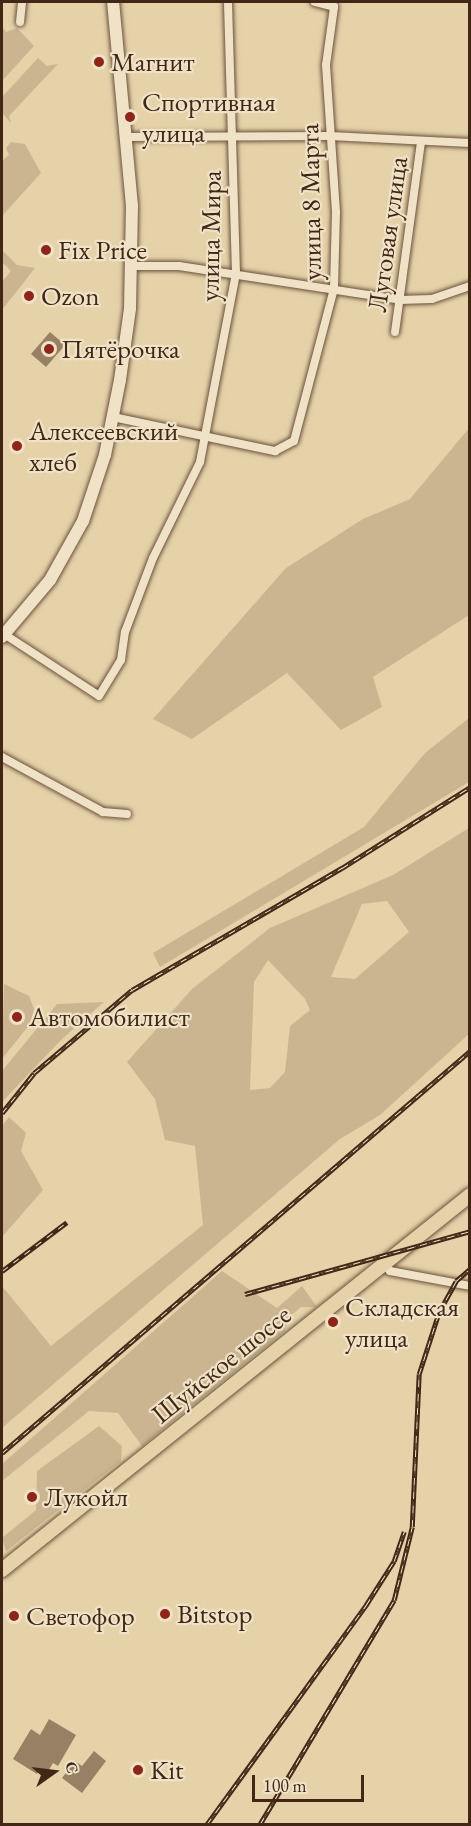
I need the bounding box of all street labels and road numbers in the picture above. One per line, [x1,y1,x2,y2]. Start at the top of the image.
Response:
street label: улица 8 Марта [292,123,328,281]
street label: Луговая улица [360,154,414,314]
street label: улица Мира [193,170,227,302]
street label: Шуйское шоссе [145,1298,297,1430]

